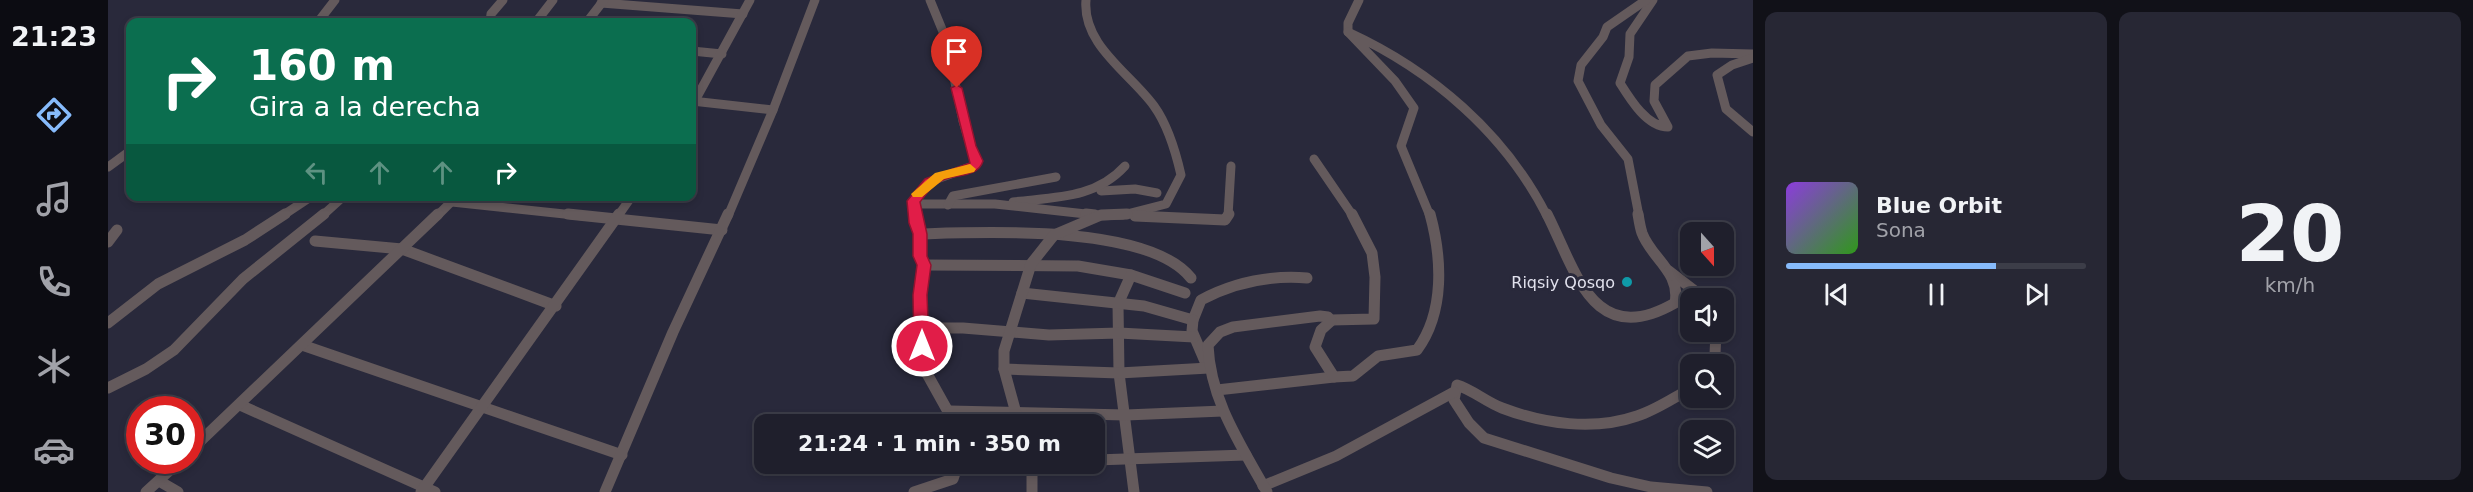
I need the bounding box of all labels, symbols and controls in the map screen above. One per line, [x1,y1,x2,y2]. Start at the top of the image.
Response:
text: 21:23 [11,21,97,52]
pin [931,26,982,88]
icon: arrive [940,35,973,68]
text: 160 m [249,41,395,90]
icon: right [150,42,228,120]
text: Gira a la derecha [249,91,481,122]
icon: directions [33,94,75,136]
icon: left [300,156,333,189]
icon: ahead [363,156,396,189]
icon: ahead [426,156,459,189]
icon: right [489,156,522,189]
icon: music [33,178,75,220]
text: 20 [2236,189,2344,279]
text: Blue Orbit [1876,193,2002,218]
text: Sona [1876,218,1926,242]
north arrow [1680,222,1734,276]
map controls [1680,222,1734,474]
icon: phone [33,261,75,303]
place label: Riqsiy Qosqo [1511,273,1615,292]
text: km/h [2265,273,2315,297]
marker: Riqsiy Qosqo [1620,275,1634,289]
icon: previous [1820,278,1853,311]
icon: pause [1920,278,1953,311]
icon: next [2020,278,2053,311]
button: sound [1680,288,1734,342]
position arrow [890,314,954,378]
icon: climate [33,345,75,387]
button: search [1680,354,1734,408]
speed limit sign: 30 [126,396,204,474]
button: layers [1680,420,1734,474]
icon: car [33,429,75,471]
text: 21:24 · 1 min · 350 m [798,431,1061,456]

